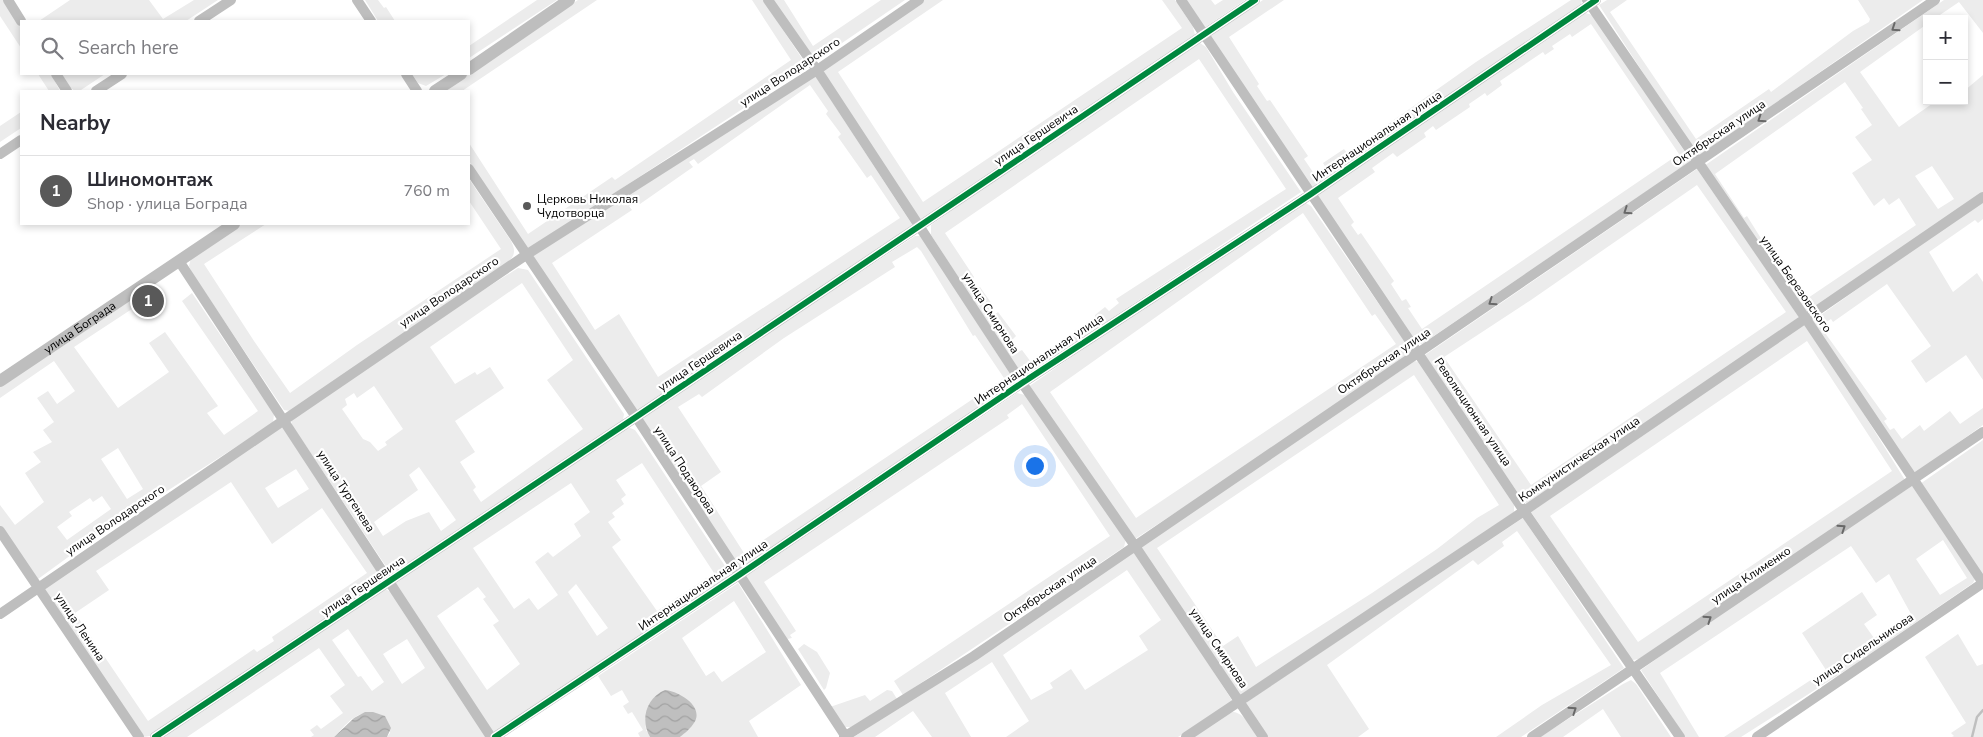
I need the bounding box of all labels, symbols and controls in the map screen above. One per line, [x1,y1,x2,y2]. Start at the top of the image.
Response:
map controls [1923,15,1968,105]
button: + [1923,15,1968,60]
search box [20,20,470,75]
one-way arrow [1891,21,1900,31]
street label: улица Володарского [737,33,843,110]
icon: search [38,34,66,62]
text: Search here [78,35,179,61]
button: − [1923,60,1968,105]
street label: Интернациональная улица [1309,87,1445,185]
street label: Октябрьская улица [1669,96,1769,170]
street label: улица Гершевича [991,101,1081,169]
text: Nearby [40,109,110,137]
one-way arrow [1757,113,1767,122]
text: Шиномонтаж [87,167,213,193]
text: 1 [51,180,61,202]
text: 760 m [403,180,450,202]
place label: Церковь Николая Чудотворца [537,191,638,221]
text: Shop · улица Бограда [87,193,248,215]
marker: Церковь Николая Чудотворца [521,200,533,212]
one-way arrow [1623,205,1632,214]
street label: улица Березовского [1757,232,1836,336]
street label: улица Володарского [396,253,502,331]
street label: улица Смирнова [959,269,1023,357]
pin: 1 [132,282,164,320]
one-way arrow [1489,296,1498,306]
street label: улица Бограда [41,298,119,357]
street label: Интернациональная улица [971,310,1107,408]
street label: Октябрьская улица [1334,324,1434,398]
street label: улица Гершевича [655,327,745,395]
street label: Революционная улица [1431,355,1515,469]
street label: Коммунистическая улица [1515,412,1643,506]
street label: улица Подаюрова [650,423,720,517]
street label: улица Тургенева [314,447,378,535]
your location [1022,453,1048,479]
street label: улица Володарского [62,481,168,559]
one-way arrow [1837,525,1846,535]
street label: Интернациональная улица [635,536,771,634]
street label: улица Клименко [1708,542,1794,608]
street label: улица Гершевича [318,552,408,620]
street label: Октябрьская улица [1000,552,1100,626]
street label: улица Ленина [51,590,109,664]
street label: улица Смирнова [1186,605,1252,691]
street label: улица Сидельникова [1809,609,1917,689]
one-way arrow [1702,616,1711,625]
one-way arrow [1567,707,1576,716]

